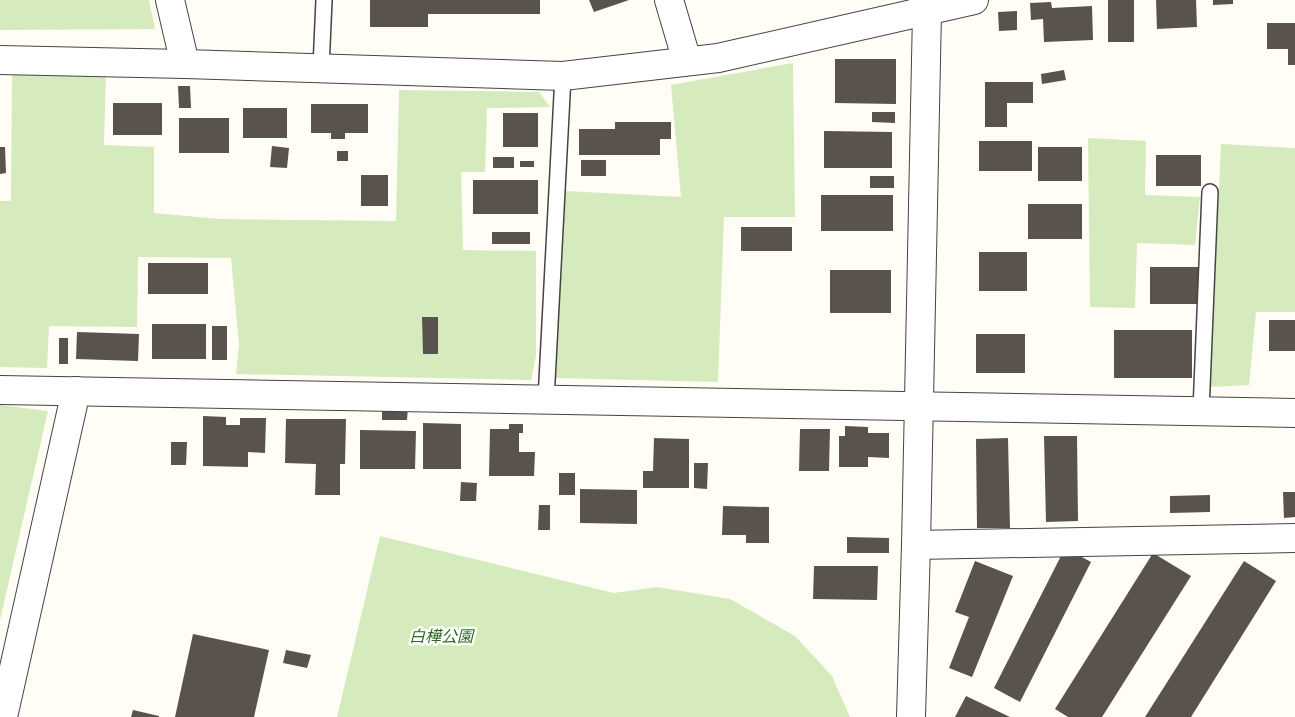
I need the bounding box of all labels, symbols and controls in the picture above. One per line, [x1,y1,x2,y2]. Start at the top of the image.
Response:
park label: 白樺公園 [409,623,475,647]

